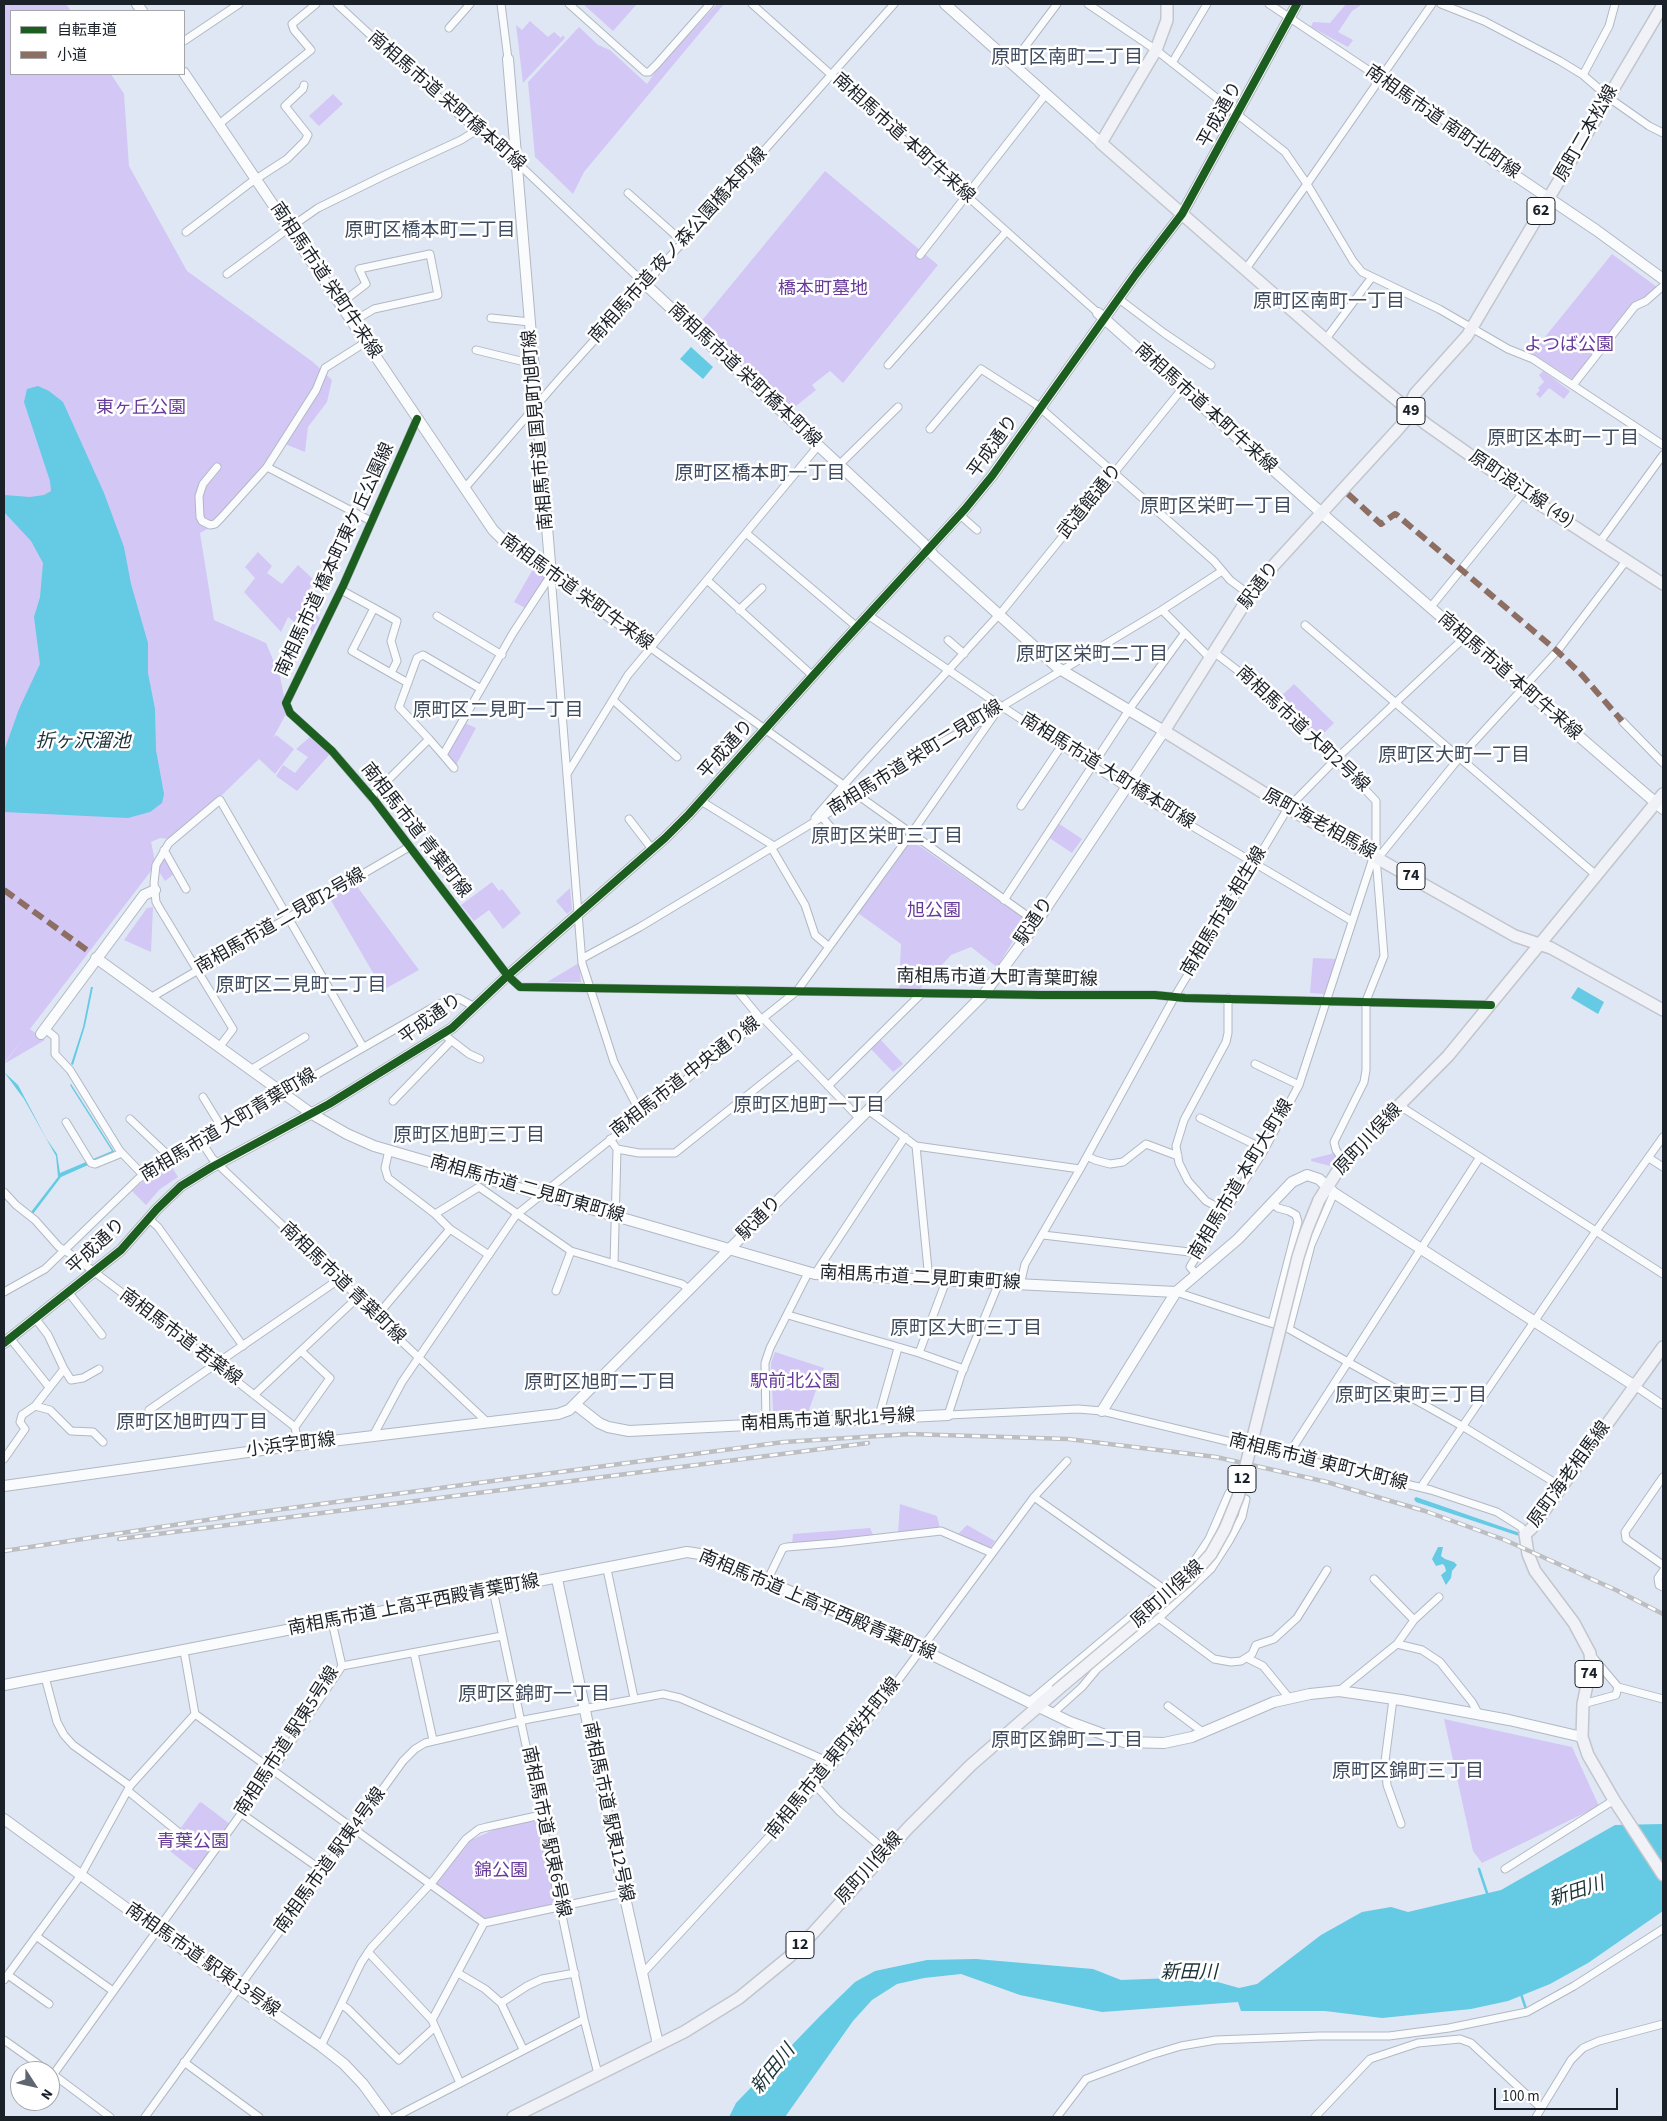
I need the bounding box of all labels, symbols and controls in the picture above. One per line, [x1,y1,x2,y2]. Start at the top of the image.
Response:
legend [10,10,185,75]
text: 自転車道 [57,20,117,41]
street label: 南相馬市道 栄町橋本町線 [363,28,529,176]
text: 小道 [57,45,87,66]
district label: 原町区南町二丁目 [991,48,1143,70]
street label: 南相馬市道 南町北町線 [1361,61,1523,185]
street label: 南相馬市道 本町牛来線 [828,70,978,208]
street label: 平成通り [1194,78,1248,152]
street label: 原町二本松線 [1551,82,1623,186]
street label: 南相馬市道 夜ノ森公園橋本町線 [585,144,773,348]
road number: 62 [1527,198,1555,225]
street label: 南相馬市道 栄町牛来線 [265,199,385,363]
district label: 原町区橋本町二丁目 [345,221,515,243]
park label: 橋本町墓地 [778,279,868,301]
district label: 原町区南町一丁目 [1253,292,1405,314]
street label: 南相馬市道 栄町橋本町線 [663,299,825,453]
street label: 南相馬市道 国見町旭町線 [519,329,559,531]
park label: よつば公園 [1524,335,1614,357]
street label: 南相馬市道 本町牛来線 [1130,340,1280,478]
park label: 東ヶ丘公園 [96,398,186,420]
road number: 49 [1397,398,1425,424]
street label: 平成通り [964,412,1024,482]
district label: 原町区本町一丁目 [1487,429,1639,451]
street label: 南相馬市道 橋本町東ケ丘公園線 [272,440,400,680]
street label: 原町浪江線 (49) [1464,447,1578,533]
street label: 武道館通り [1054,460,1128,544]
district label: 原町区橋本町一丁目 [675,464,845,486]
district label: 原町区栄町一丁目 [1140,497,1292,519]
street label: 南相馬市道 栄町牛来線 [495,530,657,656]
street label: 駅通り [1235,558,1285,614]
street label: 南相馬市道 本町牛来線 [1433,609,1585,745]
district label: 原町区栄町二丁目 [1016,645,1168,667]
street label: 南相馬市道 大町2号線 [1231,663,1373,797]
street label: 南相馬市道 栄町二見町線 [825,696,1007,822]
district label: 原町区二見町一丁目 [413,701,583,723]
street label: 南相馬市道 大町橋本町線 [1016,709,1198,835]
street label: 平成通り [695,716,759,784]
water label: 折ヶ沢溜池 [36,732,130,754]
district label: 原町区大町一丁目 [1378,746,1530,768]
street label: 南相馬市道 青葉町線 [356,759,474,903]
street label: 原町海老相馬線 [1259,785,1379,865]
district label: 原町区栄町三丁目 [811,827,963,849]
street label: 南相馬市道 相生線 [1178,843,1272,981]
road number: 74 [1397,862,1425,889]
street label: 南相馬市道 二見町2号線 [192,865,370,979]
street label: 駅通り [1011,894,1059,950]
park label: 旭公園 [907,901,961,923]
street label: 南相馬市道 大町青葉町線 [896,966,1098,992]
district label: 原町区二見町二丁目 [216,976,386,998]
street label: 平成通り [396,990,466,1050]
street label: 南相馬市道 中央通り線 [607,1013,765,1143]
street label: 南相馬市道 大町青葉町線 [137,1065,321,1187]
district label: 原町区旭町一丁目 [733,1096,885,1118]
street label: 南相馬市道 本町大町線 [1185,1096,1299,1264]
street label: 原町川俣線 [1330,1100,1408,1180]
district label: 原町区旭町三丁目 [393,1126,545,1148]
street label: 南相馬市道 二見町東町線 [427,1152,627,1228]
street label: 駅通り [733,1192,787,1246]
street label: 平成通り [63,1215,131,1279]
street label: 南相馬市道 青葉町線 [275,1219,409,1349]
street label: 南相馬市道 二見町東町線 [819,1263,1021,1295]
street label: 南相馬市道 若葉線 [115,1285,245,1391]
district label: 原町区大町三丁目 [890,1319,1042,1341]
park label: 駅前北公園 [750,1372,840,1394]
district label: 原町区旭町二丁目 [524,1373,676,1395]
district label: 原町区東町三丁目 [1335,1386,1487,1408]
street label: 南相馬市道 駅北1号線 [740,1406,916,1436]
district label: 原町区旭町四丁目 [116,1413,268,1435]
street label: 原町海老相馬線 [1524,1418,1616,1532]
street label: 小浜字町線 [245,1430,337,1462]
street label: 南相馬市道 東町大町線 [1226,1430,1410,1496]
road number: 12 [1228,1466,1256,1492]
street label: 南相馬市道 上高平西殿青葉町線 [695,1546,939,1666]
street label: 原町川俣線 [1127,1557,1209,1633]
street label: 南相馬市道 上高平西殿青葉町線 [286,1571,542,1641]
road number: 74 [1575,1660,1603,1688]
street label: 南相馬市道 駅東5号線 [231,1663,345,1821]
street label: 南相馬市道 東町桜井町線 [762,1674,906,1844]
district label: 原町区錦町一丁目 [458,1685,610,1707]
street label: 南相馬市道 駅東12号線 [577,1720,637,1904]
district label: 原町区錦町二丁目 [991,1731,1143,1753]
street label: 南相馬市道 駅東6号線 [516,1744,574,1920]
district label: 原町区錦町三丁目 [1332,1762,1484,1784]
street label: 南相馬市道 駅東4号線 [271,1784,391,1938]
street label: 原町川俣線 [832,1828,908,1910]
park label: 青葉公園 [157,1832,229,1854]
park label: 錦公園 [474,1861,528,1883]
water label: 新田川 [1546,1873,1608,1913]
street label: 南相馬市道 駅東13号線 [121,1900,283,2022]
road number: 12 [786,1932,814,1958]
water label: 新田川 [1161,1963,1217,1985]
water label: 新田川 [747,2041,801,2099]
north arrow [10,2061,60,2111]
scale bar [1497,2078,1621,2110]
text: N [36,2084,57,2104]
text: 100 m [1502,2086,1540,2107]

